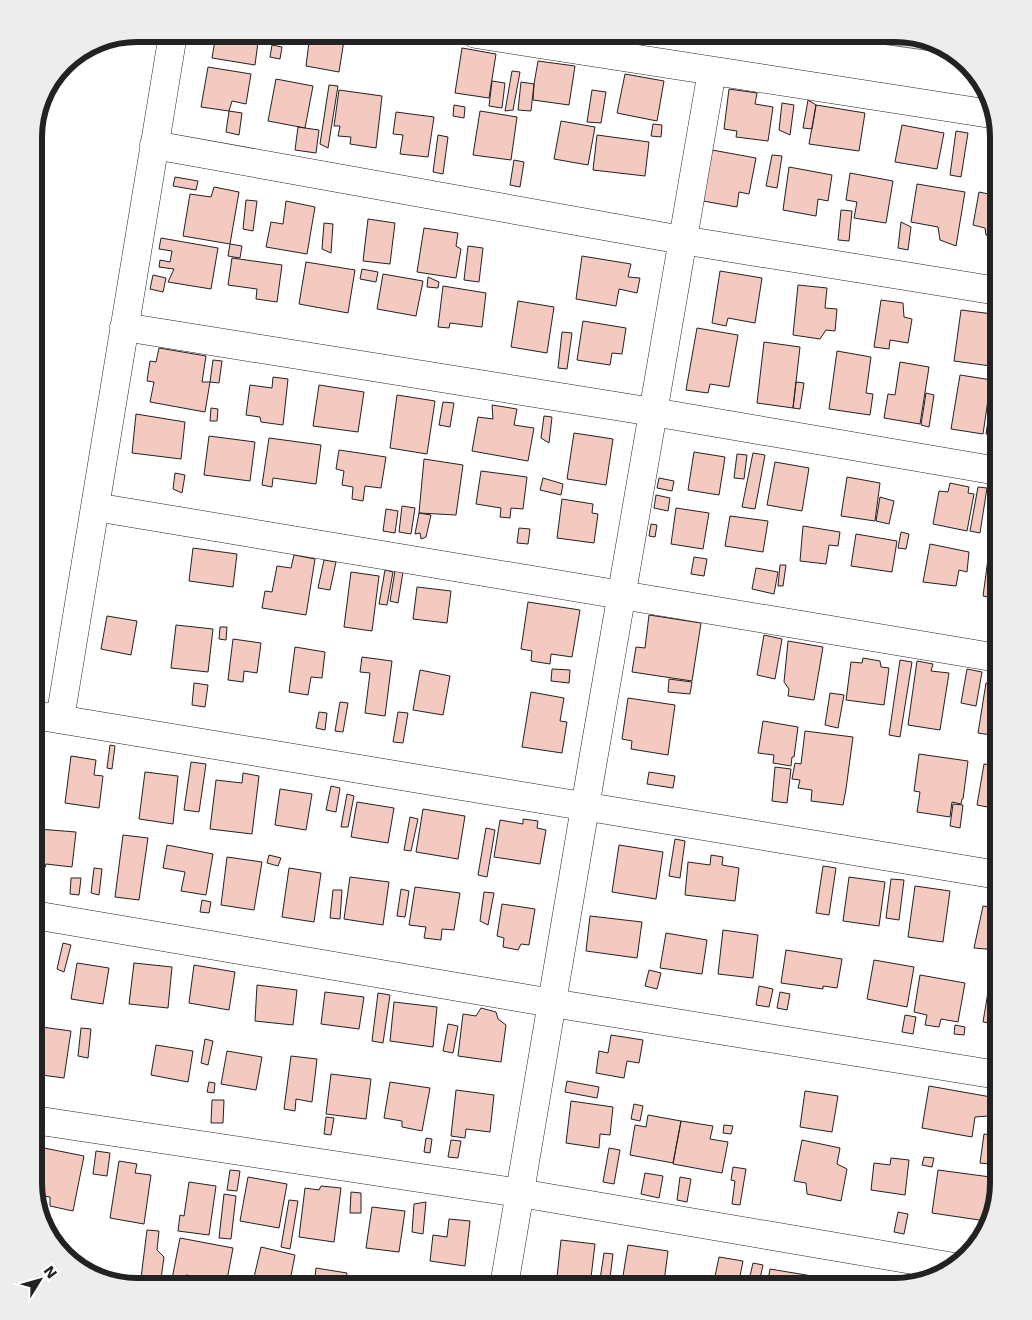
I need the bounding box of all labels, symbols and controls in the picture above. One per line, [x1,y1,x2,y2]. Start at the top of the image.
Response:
north arrow [15,1255,65,1305]
text: N [40,1263,60,1282]

